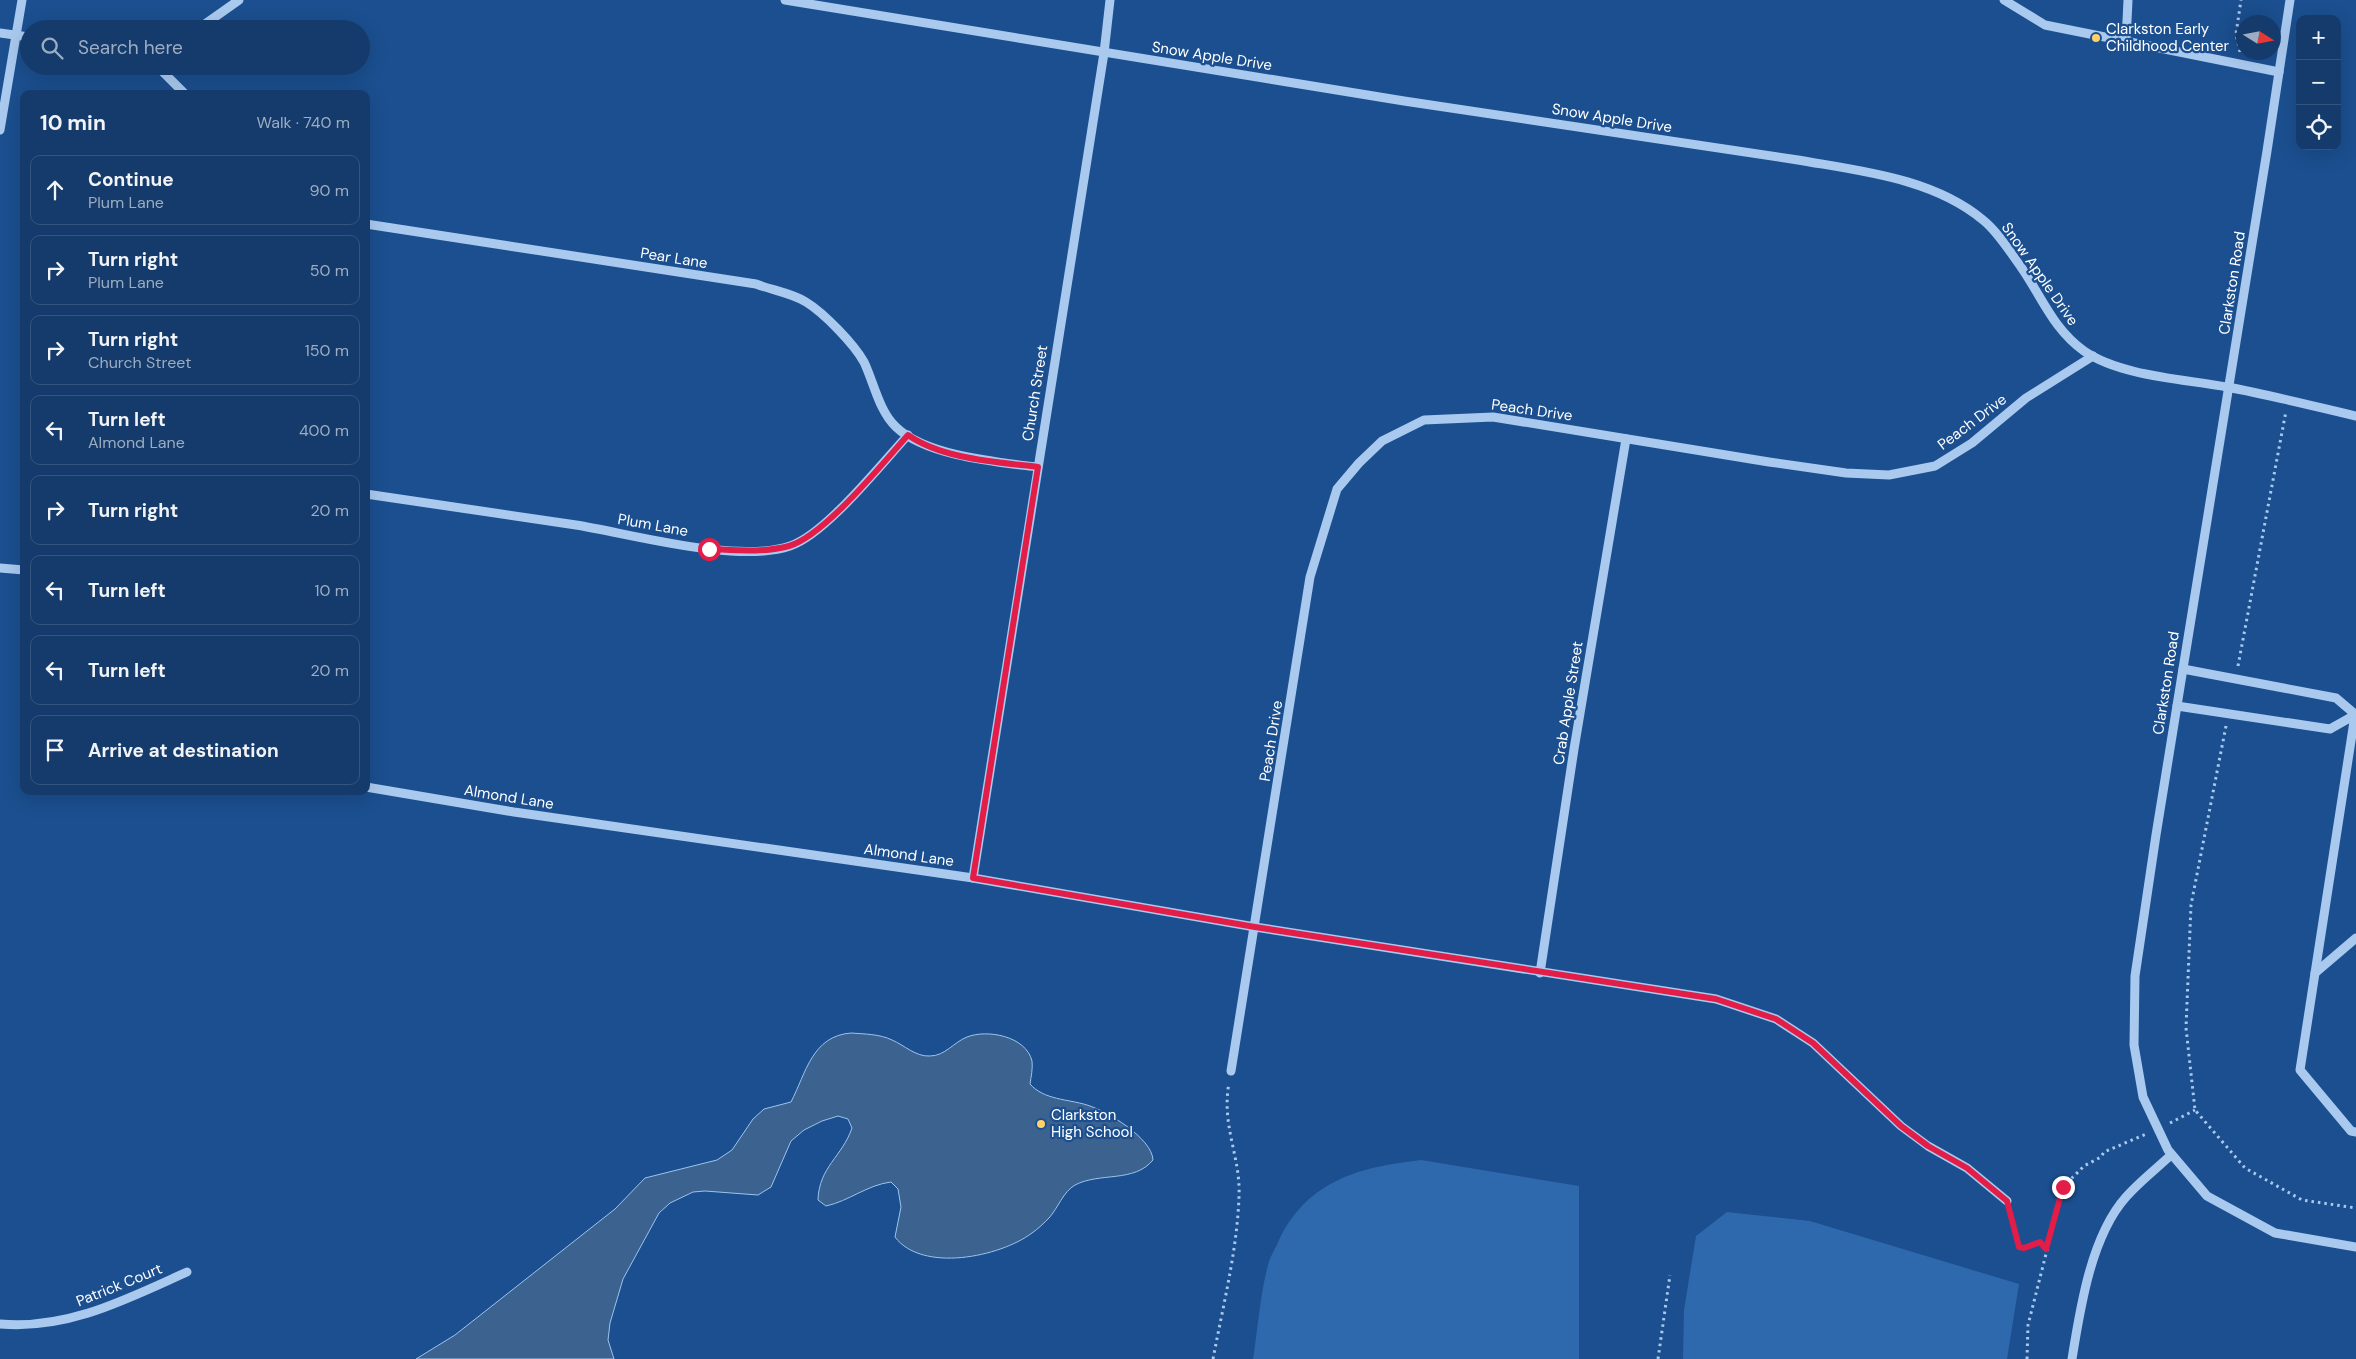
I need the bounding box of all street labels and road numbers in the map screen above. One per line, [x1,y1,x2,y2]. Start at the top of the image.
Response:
street label: Snow Apple Drive [1150,37,1274,75]
street label: Snow Apple Drive [1550,99,1674,137]
street label: Snow Apple Drive [1997,219,2083,329]
street label: Clarkston Road [2214,230,2250,336]
street label: Pear Lane [639,243,709,273]
street label: Church Street [1018,343,1052,442]
street label: Peach Drive [1933,389,2011,455]
street label: Peach Drive [1490,394,1574,426]
street label: Plum Lane [616,509,690,541]
street label: Clarkston Road [2148,630,2184,736]
street label: Crab Apple Street [1548,640,1588,766]
street label: Peach Drive [1255,699,1287,783]
street label: Almond Lane [463,780,555,814]
street label: Almond Lane [863,839,955,871]
street label: Patrick Court [73,1259,165,1311]

